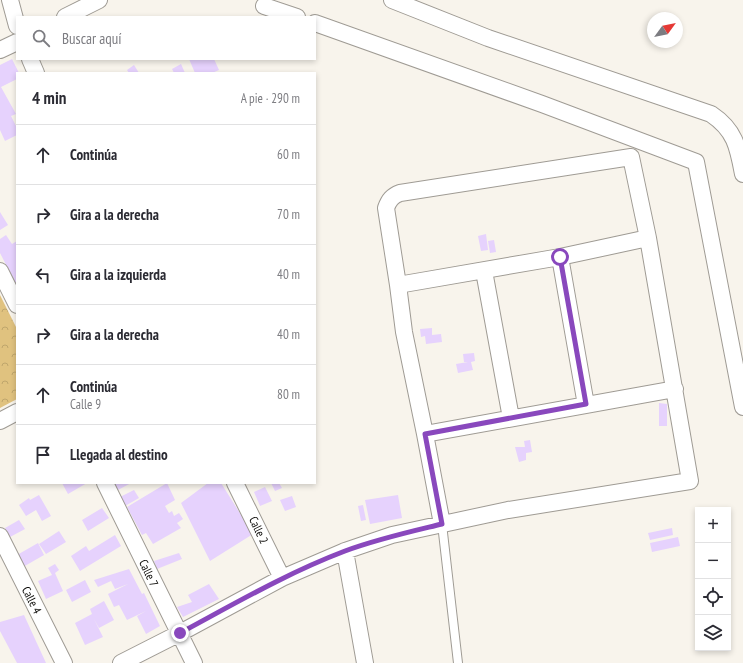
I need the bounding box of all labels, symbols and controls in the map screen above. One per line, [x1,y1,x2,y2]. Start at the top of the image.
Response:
north arrow [647,12,683,48]
search box [16,16,316,60]
icon: search [30,27,52,49]
text: Buscar aquí [62,29,122,48]
text: 4 min [32,87,66,109]
text: A pie · 290 m [241,90,300,107]
icon: ahead [32,144,54,166]
text: Continúa [70,145,117,164]
text: 60 m [277,146,300,163]
icon: right [32,204,54,226]
text: Gira a la derecha [70,205,159,224]
text: 70 m [277,206,300,223]
route start [551,248,569,266]
icon: left [32,264,54,286]
text: Gira a la izquierda [70,265,166,284]
text: 40 m [277,266,300,283]
icon: right [32,324,54,346]
text: Gira a la derecha [70,325,159,344]
text: 40 m [277,326,300,343]
text: Continúa [70,377,117,396]
icon: ahead [32,384,54,406]
text: 80 m [277,386,300,403]
text: Calle 9 [70,396,101,413]
icon: arrive [32,444,54,466]
text: Llegada al destino [70,445,168,464]
map controls [695,507,731,651]
button: + [695,507,731,543]
street label: Calle 2 [246,514,272,546]
button: − [695,543,731,579]
street label: Calle 7 [136,557,162,589]
button: locate [695,579,731,615]
street label: Calle 4 [19,584,45,617]
button: layers [695,615,731,651]
route end [171,624,189,642]

